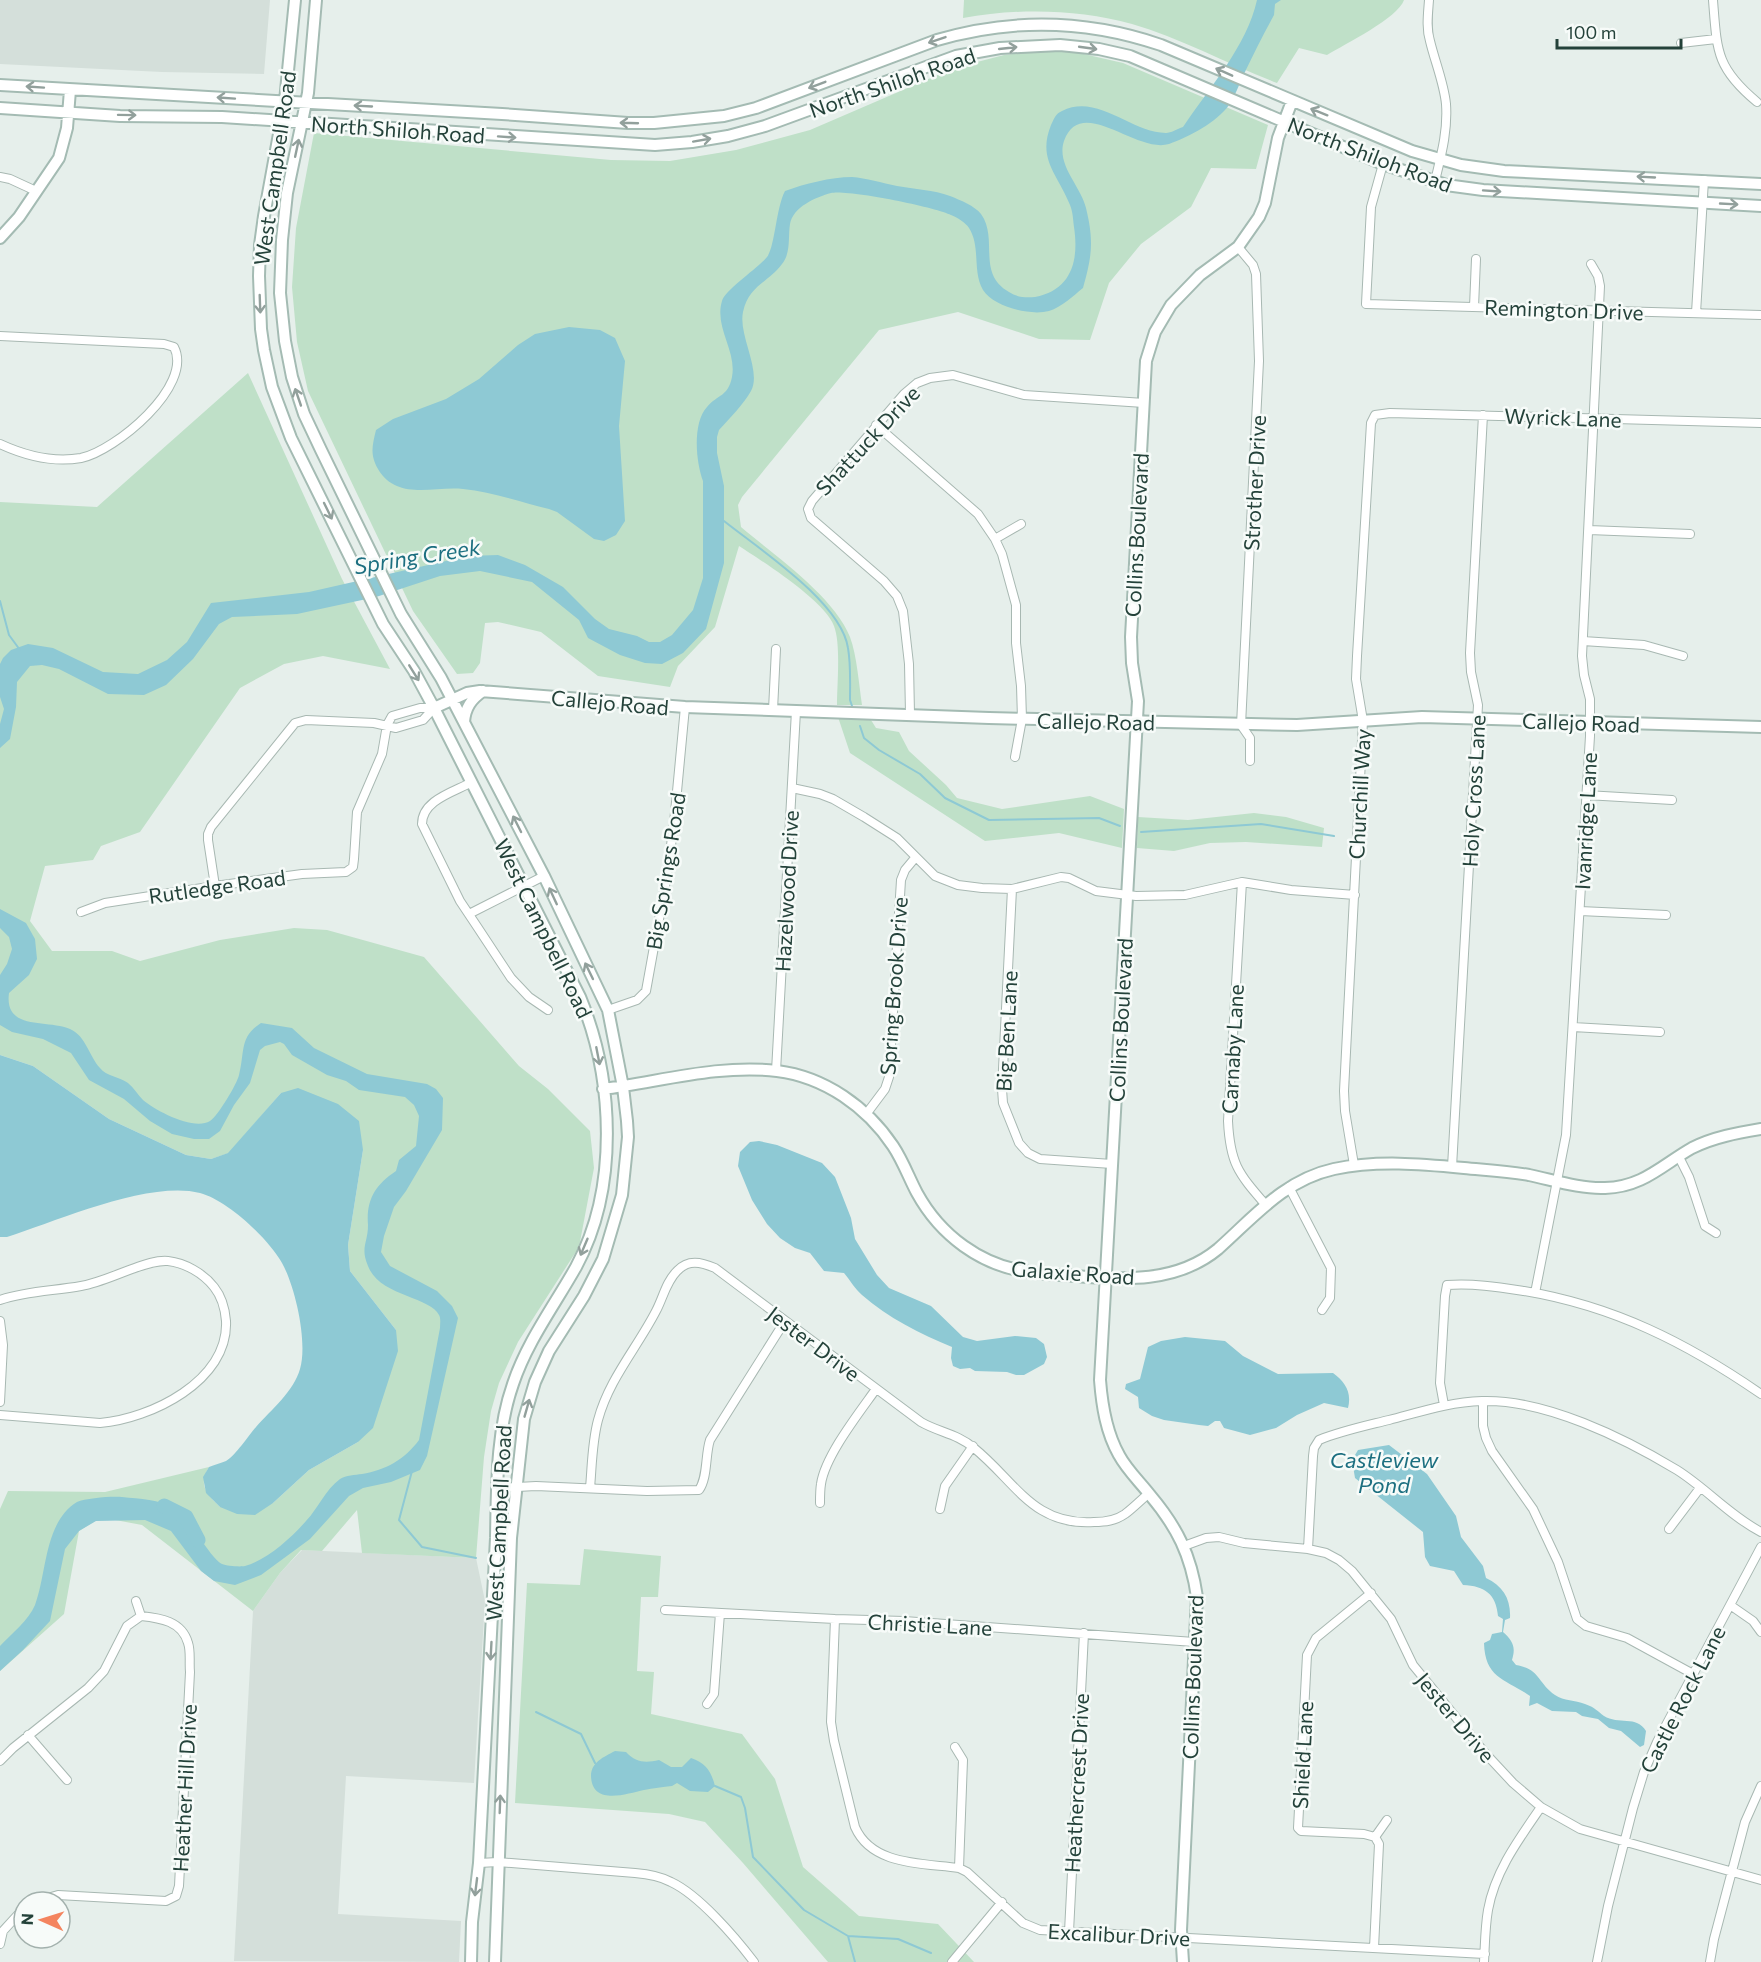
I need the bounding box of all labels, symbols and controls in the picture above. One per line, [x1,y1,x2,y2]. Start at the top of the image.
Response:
scale bar [1557,12,1682,50]
text: 100 m [1566,21,1616,43]
one-way arrow [928,36,947,47]
street label: North Shiloh Road [806,42,978,122]
one-way arrow [998,42,1018,53]
one-way arrow [1078,43,1097,54]
one-way arrow [1215,66,1233,77]
street label: West Campbell Road [248,69,300,267]
one-way arrow [808,80,827,91]
one-way arrow [26,82,46,93]
one-way arrow [217,92,237,103]
one-way arrow [354,100,374,111]
one-way arrow [1311,106,1329,117]
one-way arrow [117,110,137,121]
street label: North Shiloh Road [310,110,486,148]
street label: North Shiloh Road [1284,111,1456,197]
one-way arrow [619,117,639,129]
one-way arrow [497,131,517,142]
one-way arrow [692,135,711,146]
one-way arrow [292,138,303,158]
one-way arrow [1636,172,1656,183]
one-way arrow [1482,186,1502,197]
one-way arrow [1718,198,1738,209]
one-way arrow [254,294,265,314]
street label: Remington Drive [1484,294,1644,324]
street label: Shattuck Drive [810,380,924,500]
one-way arrow [291,388,302,407]
street label: Wyrick Lane [1504,402,1622,432]
street label: Strother Drive [1238,414,1270,552]
street label: Collins Boulevard [1119,452,1153,618]
one-way arrow [322,502,334,519]
water label: Spring Creek [352,533,483,579]
one-way arrow [409,664,421,681]
street label: Callejo Road [550,684,670,720]
street label: Callejo Road [1037,707,1155,735]
street label: Callejo Road [1522,707,1640,737]
street label: Holy Cross Lane [1457,714,1489,868]
street label: Churchill Way [1343,728,1375,860]
street label: Ivanridge Lane [1569,752,1601,890]
street label: Big Springs Road [640,791,690,951]
street label: Hazelwood Drive [769,809,803,973]
one-way arrow [511,816,522,834]
street label: West Campbell Road [490,834,598,1022]
street label: Rutledge Road [147,864,287,908]
one-way arrow [547,887,559,905]
street label: Spring Brook Drive [874,896,912,1076]
street label: Collins Boulevard [1103,937,1137,1103]
one-way arrow [583,963,595,981]
street label: Big Ben Lane [990,970,1022,1092]
street label: Carnaby Lane [1216,983,1248,1115]
one-way arrow [593,1046,604,1065]
one-way arrow [578,1238,590,1256]
street label: Galaxie Road [1011,1255,1135,1289]
street label: Jester Drive [763,1300,865,1386]
one-way arrow [522,1399,533,1418]
street label: West Campbell Road [480,1424,516,1622]
water label: Castleview Pond [1330,1446,1440,1498]
street label: Collins Boulevard [1177,1594,1207,1760]
street label: Christie Lane [867,1608,993,1640]
street label: Castle Rock Lane [1634,1621,1730,1777]
one-way arrow [485,1640,496,1660]
street label: Jester Drive [1411,1667,1501,1767]
street label: Heathercrest Drive [1059,1693,1093,1873]
street label: Shield Lane [1287,1700,1317,1810]
street label: Heather Hill Drive [167,1703,201,1873]
one-way arrow [494,1794,506,1814]
one-way arrow [471,1877,482,1897]
north arrow [12,1890,72,1950]
text: N [17,1913,36,1926]
street label: Excalibur Drive [1047,1918,1191,1950]

